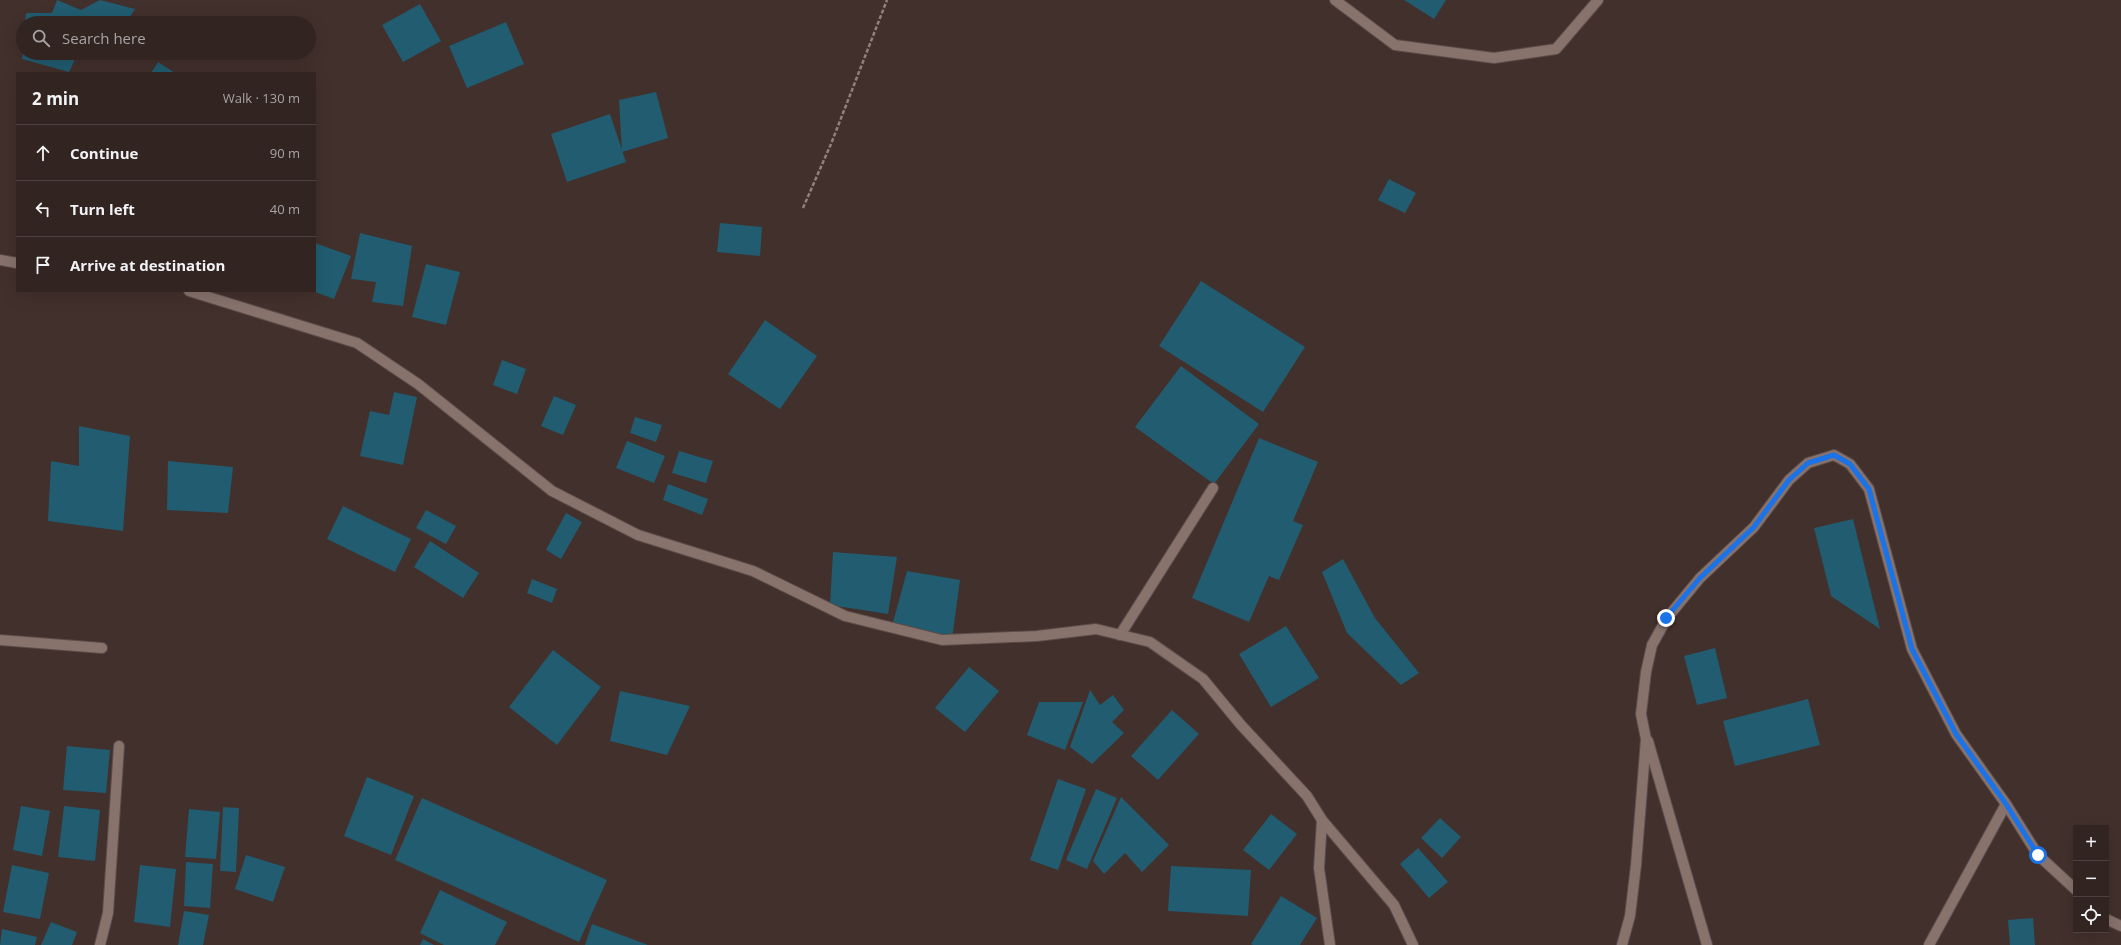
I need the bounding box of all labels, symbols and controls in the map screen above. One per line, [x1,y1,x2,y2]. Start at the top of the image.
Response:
search box [16,16,316,60]
icon: search [30,27,52,49]
text: Search here [62,28,146,48]
text: 2 min [32,87,79,110]
text: Walk · 130 m [223,89,300,107]
icon: ahead [32,142,54,164]
text: Continue [70,143,138,163]
text: 90 m [270,144,300,162]
icon: left [32,198,54,220]
text: Turn left [70,199,135,219]
text: 40 m [270,200,300,218]
icon: arrive [32,254,54,276]
text: Arrive at destination [70,255,225,275]
route end [1657,609,1675,627]
map controls [2073,825,2109,933]
button: + [2073,825,2109,861]
route start [2029,846,2047,864]
button: − [2073,861,2109,897]
button: locate [2073,897,2109,933]

